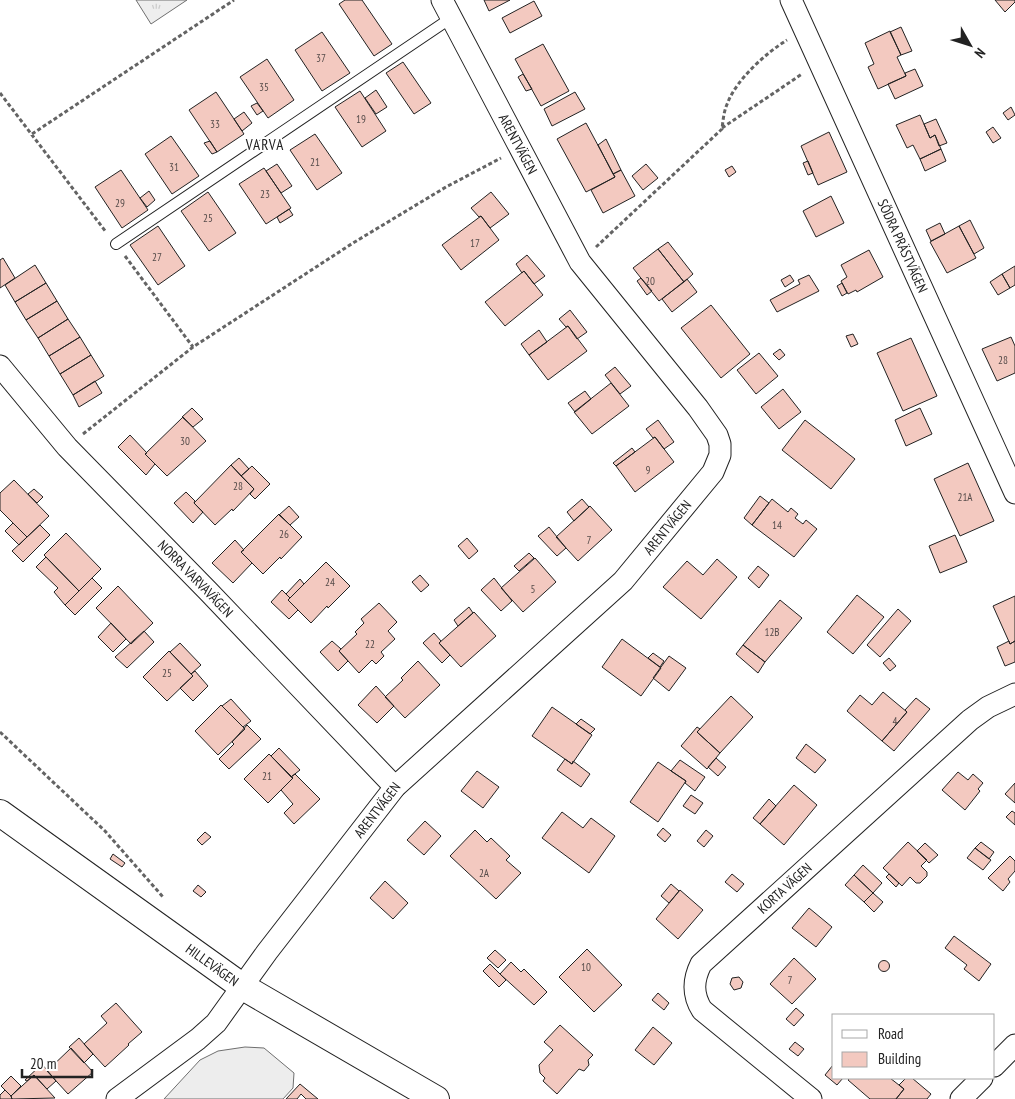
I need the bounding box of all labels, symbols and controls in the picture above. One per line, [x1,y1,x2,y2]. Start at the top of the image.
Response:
north arrow [945,20,995,70]
text: N [971,45,989,62]
house number: 37 [316,51,326,65]
house number: 35 [259,80,269,94]
street label: ARENTVÄGEN [495,111,541,177]
house number: 19 [356,112,366,126]
house number: 33 [210,117,220,131]
district label: VARVA [245,135,284,154]
house number: 21 [310,155,320,169]
house number: 31 [169,160,179,174]
house number: 23 [260,187,270,201]
house number: 29 [115,196,125,210]
street label: SÖDRA PRÄSTVÄGEN [874,196,932,295]
house number: 25 [203,211,213,225]
house number: 17 [470,236,480,250]
house number: 27 [152,250,162,264]
house number: 20 [645,274,655,288]
house number: 28 [998,353,1008,367]
house number: 30 [180,434,190,448]
house number: 9 [646,463,651,477]
house number: 28 [233,479,243,493]
house number: 21A [957,490,973,504]
street label: ARENTVÄGEN [639,496,695,558]
house number: 14 [772,518,782,532]
house number: 26 [279,527,289,541]
house number: 7 [587,533,592,547]
street label: NORRA VARVAVÄGEN [154,536,237,621]
house number: 24 [325,575,335,589]
house number: 5 [531,582,536,596]
house number: 12B [764,625,780,639]
house number: 22 [365,637,375,651]
house number: 25 [162,666,172,680]
house number: 4 [893,714,898,728]
house number: 21 [262,769,272,783]
street label: ARENTVÄGEN [350,779,404,842]
street label: KORTA VÄGEN [754,859,816,918]
house number: 2A [479,866,490,880]
street label: HILLEVÄGEN [182,940,242,990]
house number: 10 [581,960,591,974]
house number: 7 [788,973,793,987]
legend [832,1014,995,1079]
text: Road [878,1024,904,1043]
scale bar [22,1046,92,1078]
text: Building [878,1049,921,1068]
text: 20 m [30,1054,56,1073]

